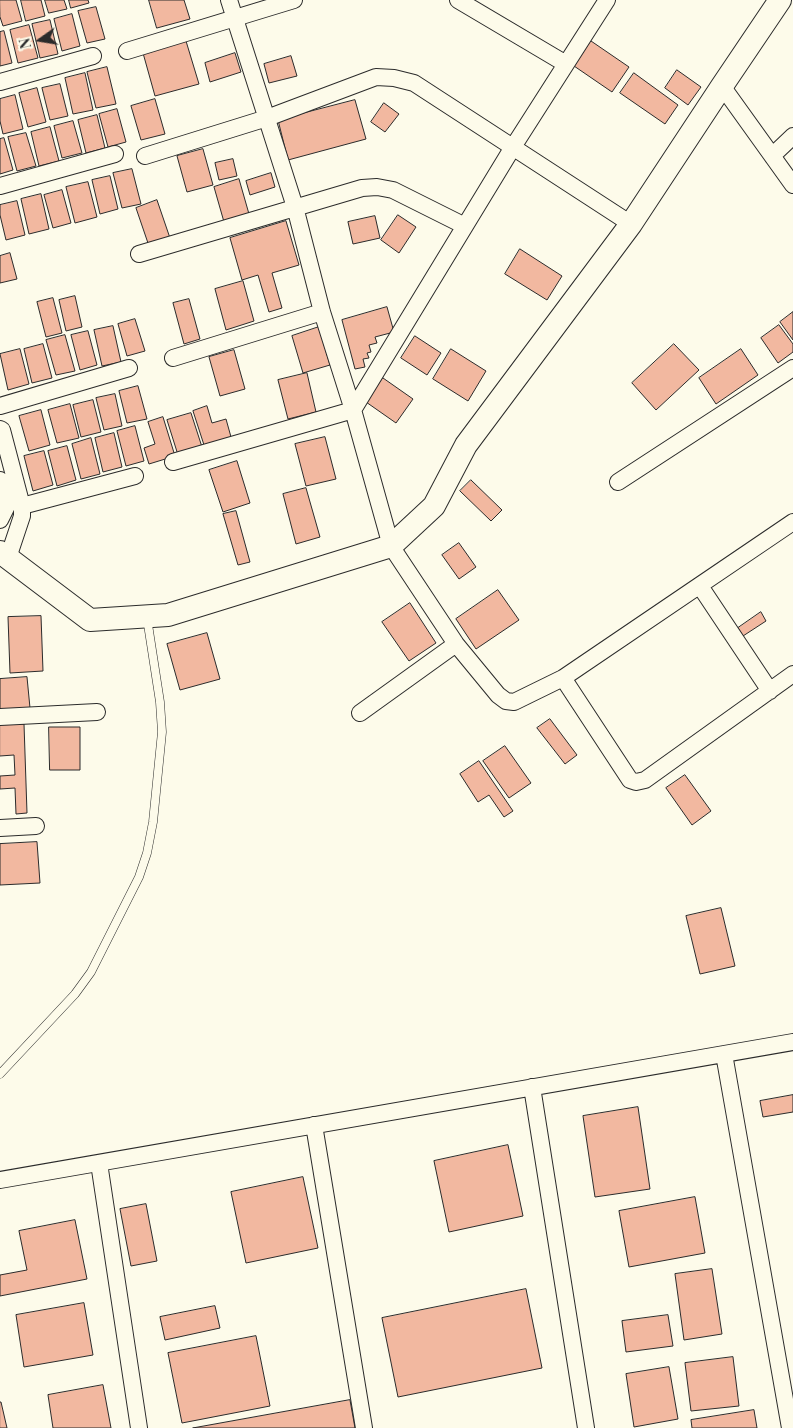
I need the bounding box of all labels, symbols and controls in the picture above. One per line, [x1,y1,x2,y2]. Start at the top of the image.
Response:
north arrow [15,15,65,65]
text: N [15,36,35,51]

